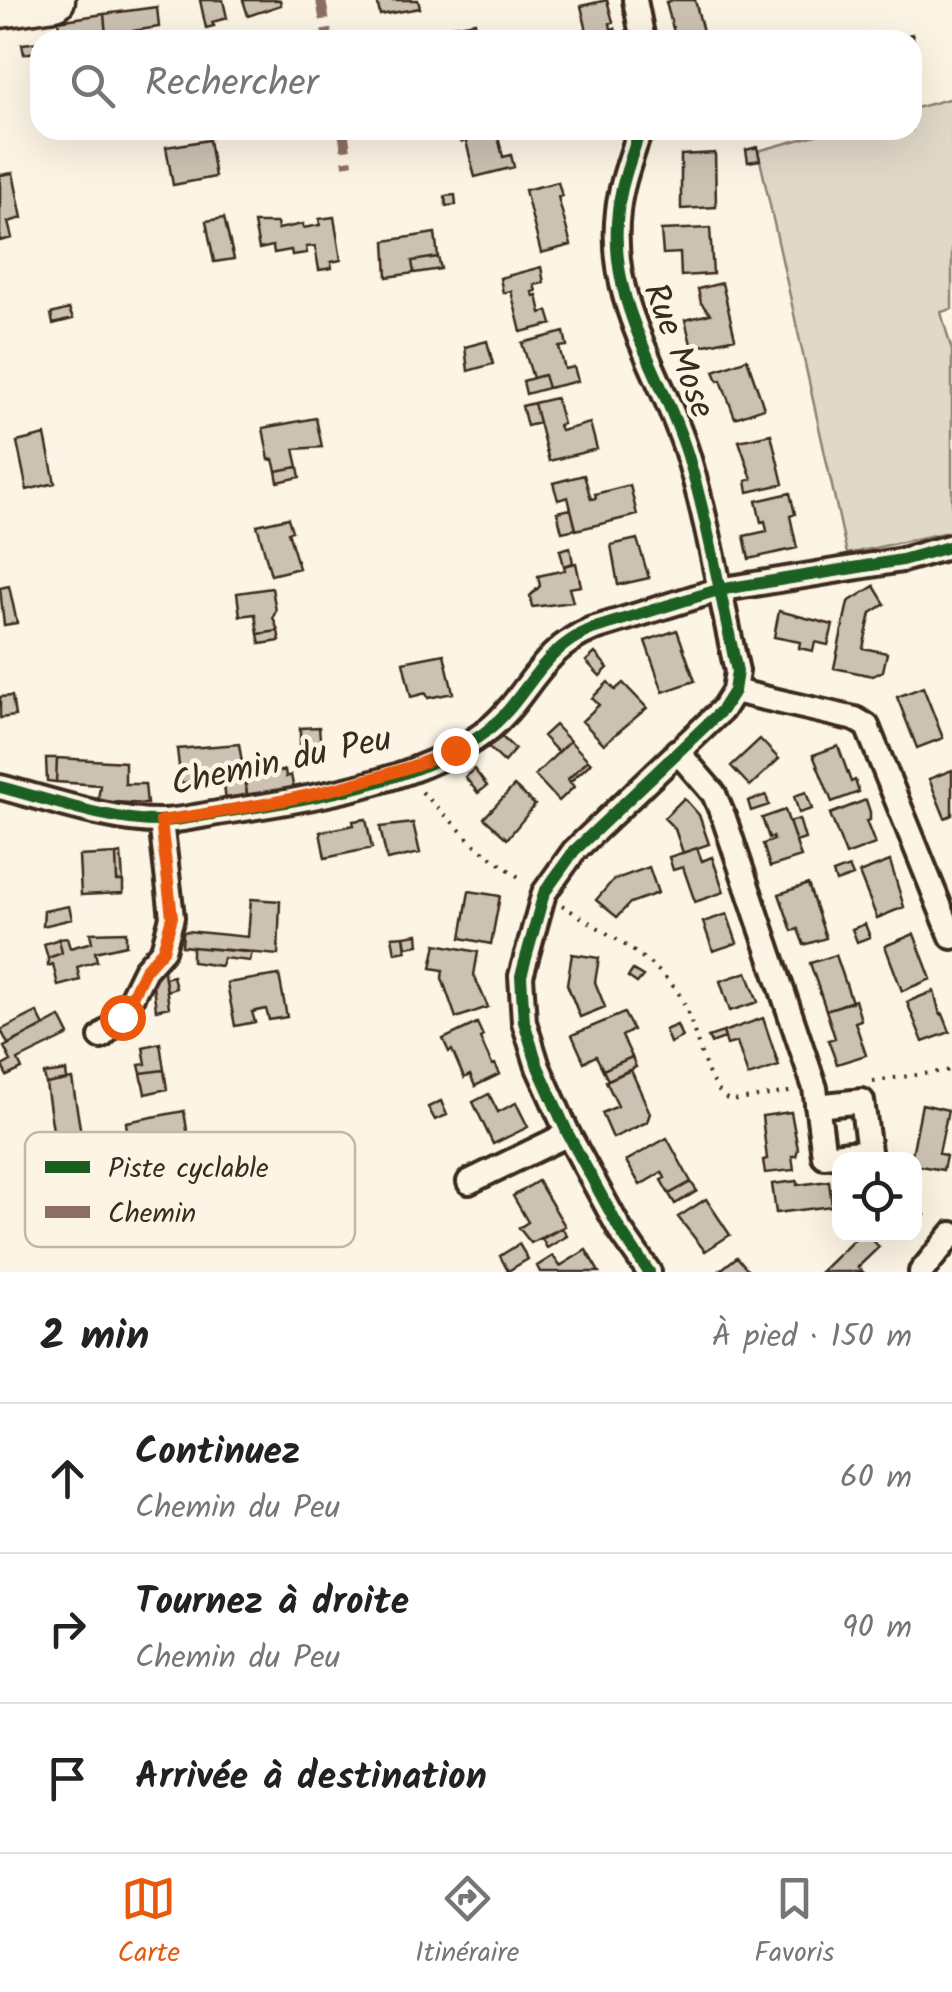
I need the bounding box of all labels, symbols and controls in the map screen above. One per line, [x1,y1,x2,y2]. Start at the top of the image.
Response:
search box [30,30,922,140]
text: Rechercher [145,55,318,115]
icon: search [65,58,120,113]
street label: Rue Mose [626,275,729,427]
street label: Chemin du Peu [166,712,397,814]
route end [433,728,479,774]
route start [100,995,146,1041]
legend [25,1132,355,1247]
text: Piste cyclable [108,1147,269,1192]
map controls [832,1152,922,1242]
button: locate [832,1152,922,1242]
text: Chemin [108,1192,196,1237]
text: 2 min [40,1304,149,1371]
text: À pied · 150 m [712,1312,912,1363]
text: Continuez [135,1423,300,1483]
icon: ahead [40,1451,95,1506]
text: 60 m [840,1453,912,1504]
text: Chemin du Peu [135,1483,340,1534]
text: Tournez à droite [135,1573,409,1633]
icon: right [40,1601,95,1656]
text: 90 m [842,1603,912,1654]
text: Chemin du Peu [135,1633,340,1684]
text: Arrivée à destination [135,1748,487,1808]
icon: arrive [40,1751,95,1806]
tab: Carte [117,1871,180,1976]
tab: Itinéraire [415,1871,519,1976]
tab: Favoris [754,1871,834,1976]

